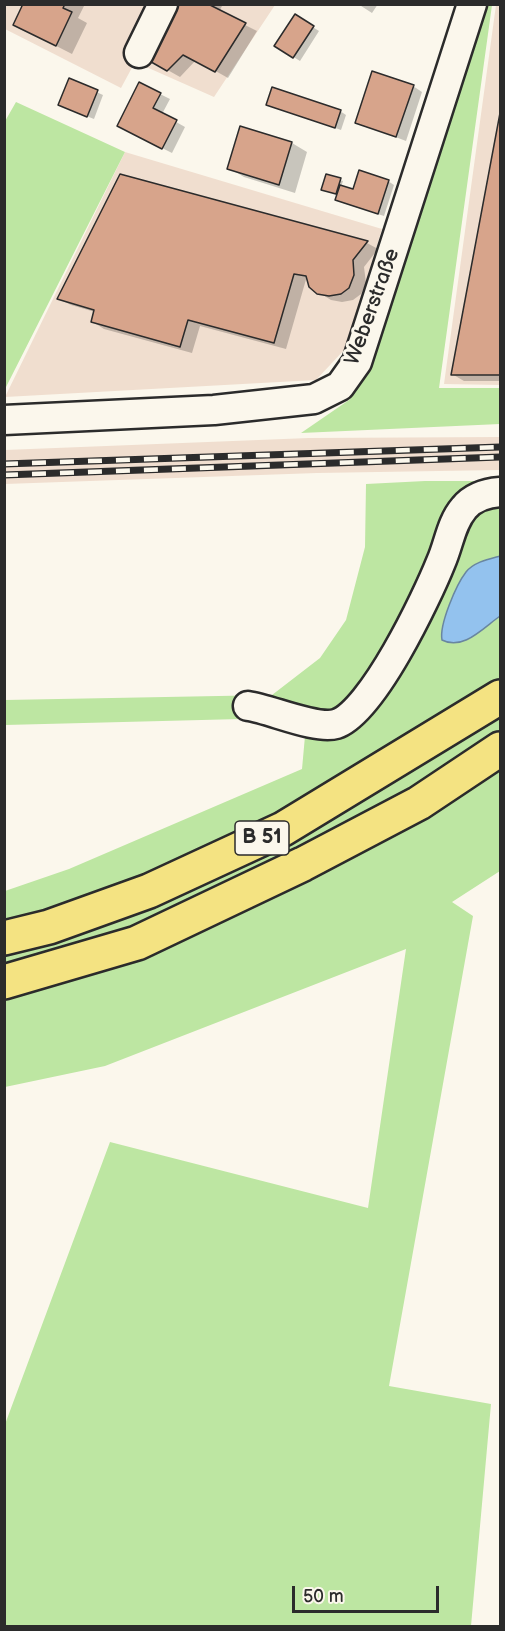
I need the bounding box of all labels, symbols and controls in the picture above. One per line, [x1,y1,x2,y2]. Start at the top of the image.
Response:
street label: Weberstraße [340,245,406,369]
road number: B 51 [235,821,289,855]
scale bar [295,1574,442,1612]
text: 50 m [303,1586,344,1607]

